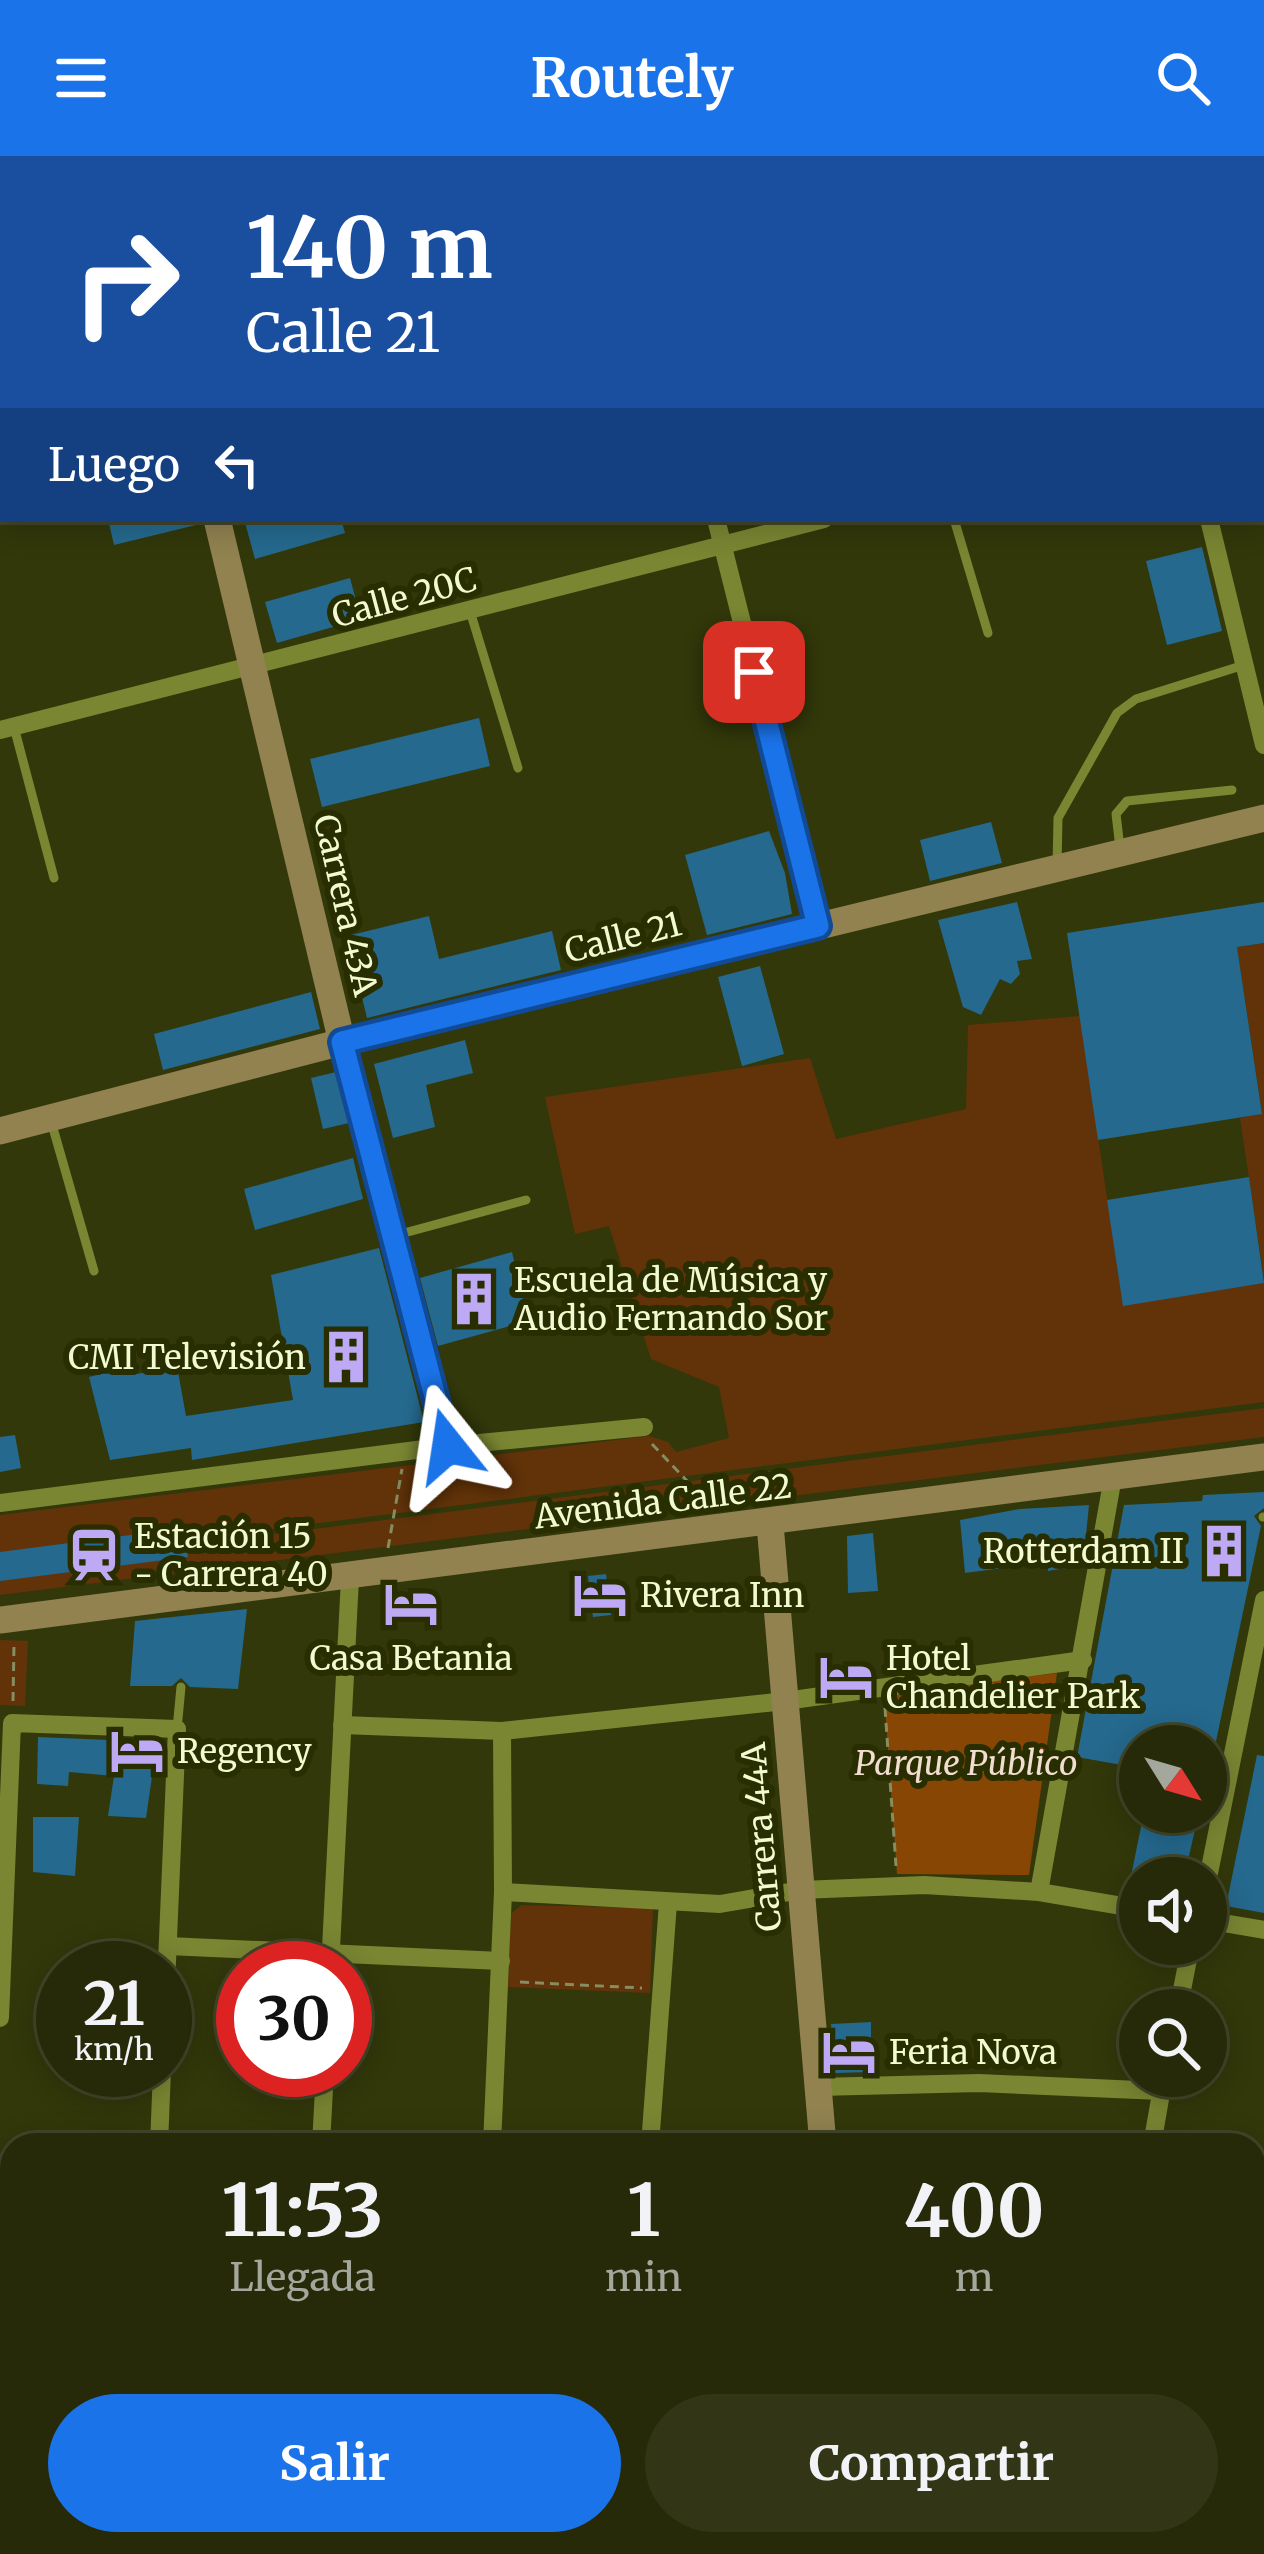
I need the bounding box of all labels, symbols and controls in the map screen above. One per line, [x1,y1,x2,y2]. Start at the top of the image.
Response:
text: Routely [530,44,734,112]
icon: menu [48,45,114,111]
icon: search [1150,45,1216,111]
text: 140 m [246,195,493,301]
icon: right [48,204,204,360]
text: Calle 21 [246,299,440,367]
icon: left [204,432,270,498]
text: Luego [48,437,180,493]
street label: Calle 20C [327,559,481,636]
pin [703,621,805,723]
icon: arrive [721,639,787,705]
street label: Carrera 43A [305,811,386,1000]
street label: Calle 21 [561,903,686,972]
place label: Escuela de Música y Audio Fernando Sor [513,1260,828,1339]
building icon: Escuela de Música y Audio Fernando Sor [445,1270,503,1328]
building icon: CMI Televisión [317,1328,375,1386]
place label: CMI Televisión [68,1337,306,1378]
position arrow [385,1383,511,1509]
street label: Avenida Calle 22 [531,1465,794,1538]
place label: Estación 15 - Carrera 40 [134,1516,328,1595]
building icon: Rotterdam II [1195,1522,1253,1580]
station icon: Estación 15 - Carrera 40 [65,1526,123,1584]
place label: Rotterdam II [983,1531,1184,1572]
hotel icon: Rivera Inn [571,1566,629,1624]
hotel icon: Casa Betania [382,1575,440,1633]
place label: Rivera Inn [640,1575,805,1616]
place label: Casa Betania [309,1638,513,1679]
place label: Hotel Chandelier Park [886,1638,1140,1717]
hotel icon: Hotel Chandelier Park [817,1648,875,1706]
hotel icon: Regency [108,1722,166,1780]
north arrow [1119,1725,1227,1833]
map controls [1119,1725,1227,2097]
place label: Regency [177,1731,313,1772]
street label: Carrera 44A [733,1740,790,1933]
park label: Parque Público [855,1743,1077,1784]
button: sound [1119,1857,1227,1965]
speed limit sign: 30 [216,1941,372,2097]
text: 21 [83,1966,145,2041]
button: search [1119,1989,1227,2097]
hotel icon: Feria Nova [820,2023,878,2081]
text: km/h [74,2030,154,2068]
place label: Feria Nova [889,2032,1057,2073]
text: 11:53 [222,2165,383,2256]
text: 1 [627,2165,660,2256]
text: 400 [904,2165,1044,2256]
text: Llegada [229,2253,376,2302]
text: min [605,2253,682,2302]
text: m [955,2253,993,2302]
button: Salir [48,2394,621,2532]
button: Compartir [645,2394,1218,2532]

